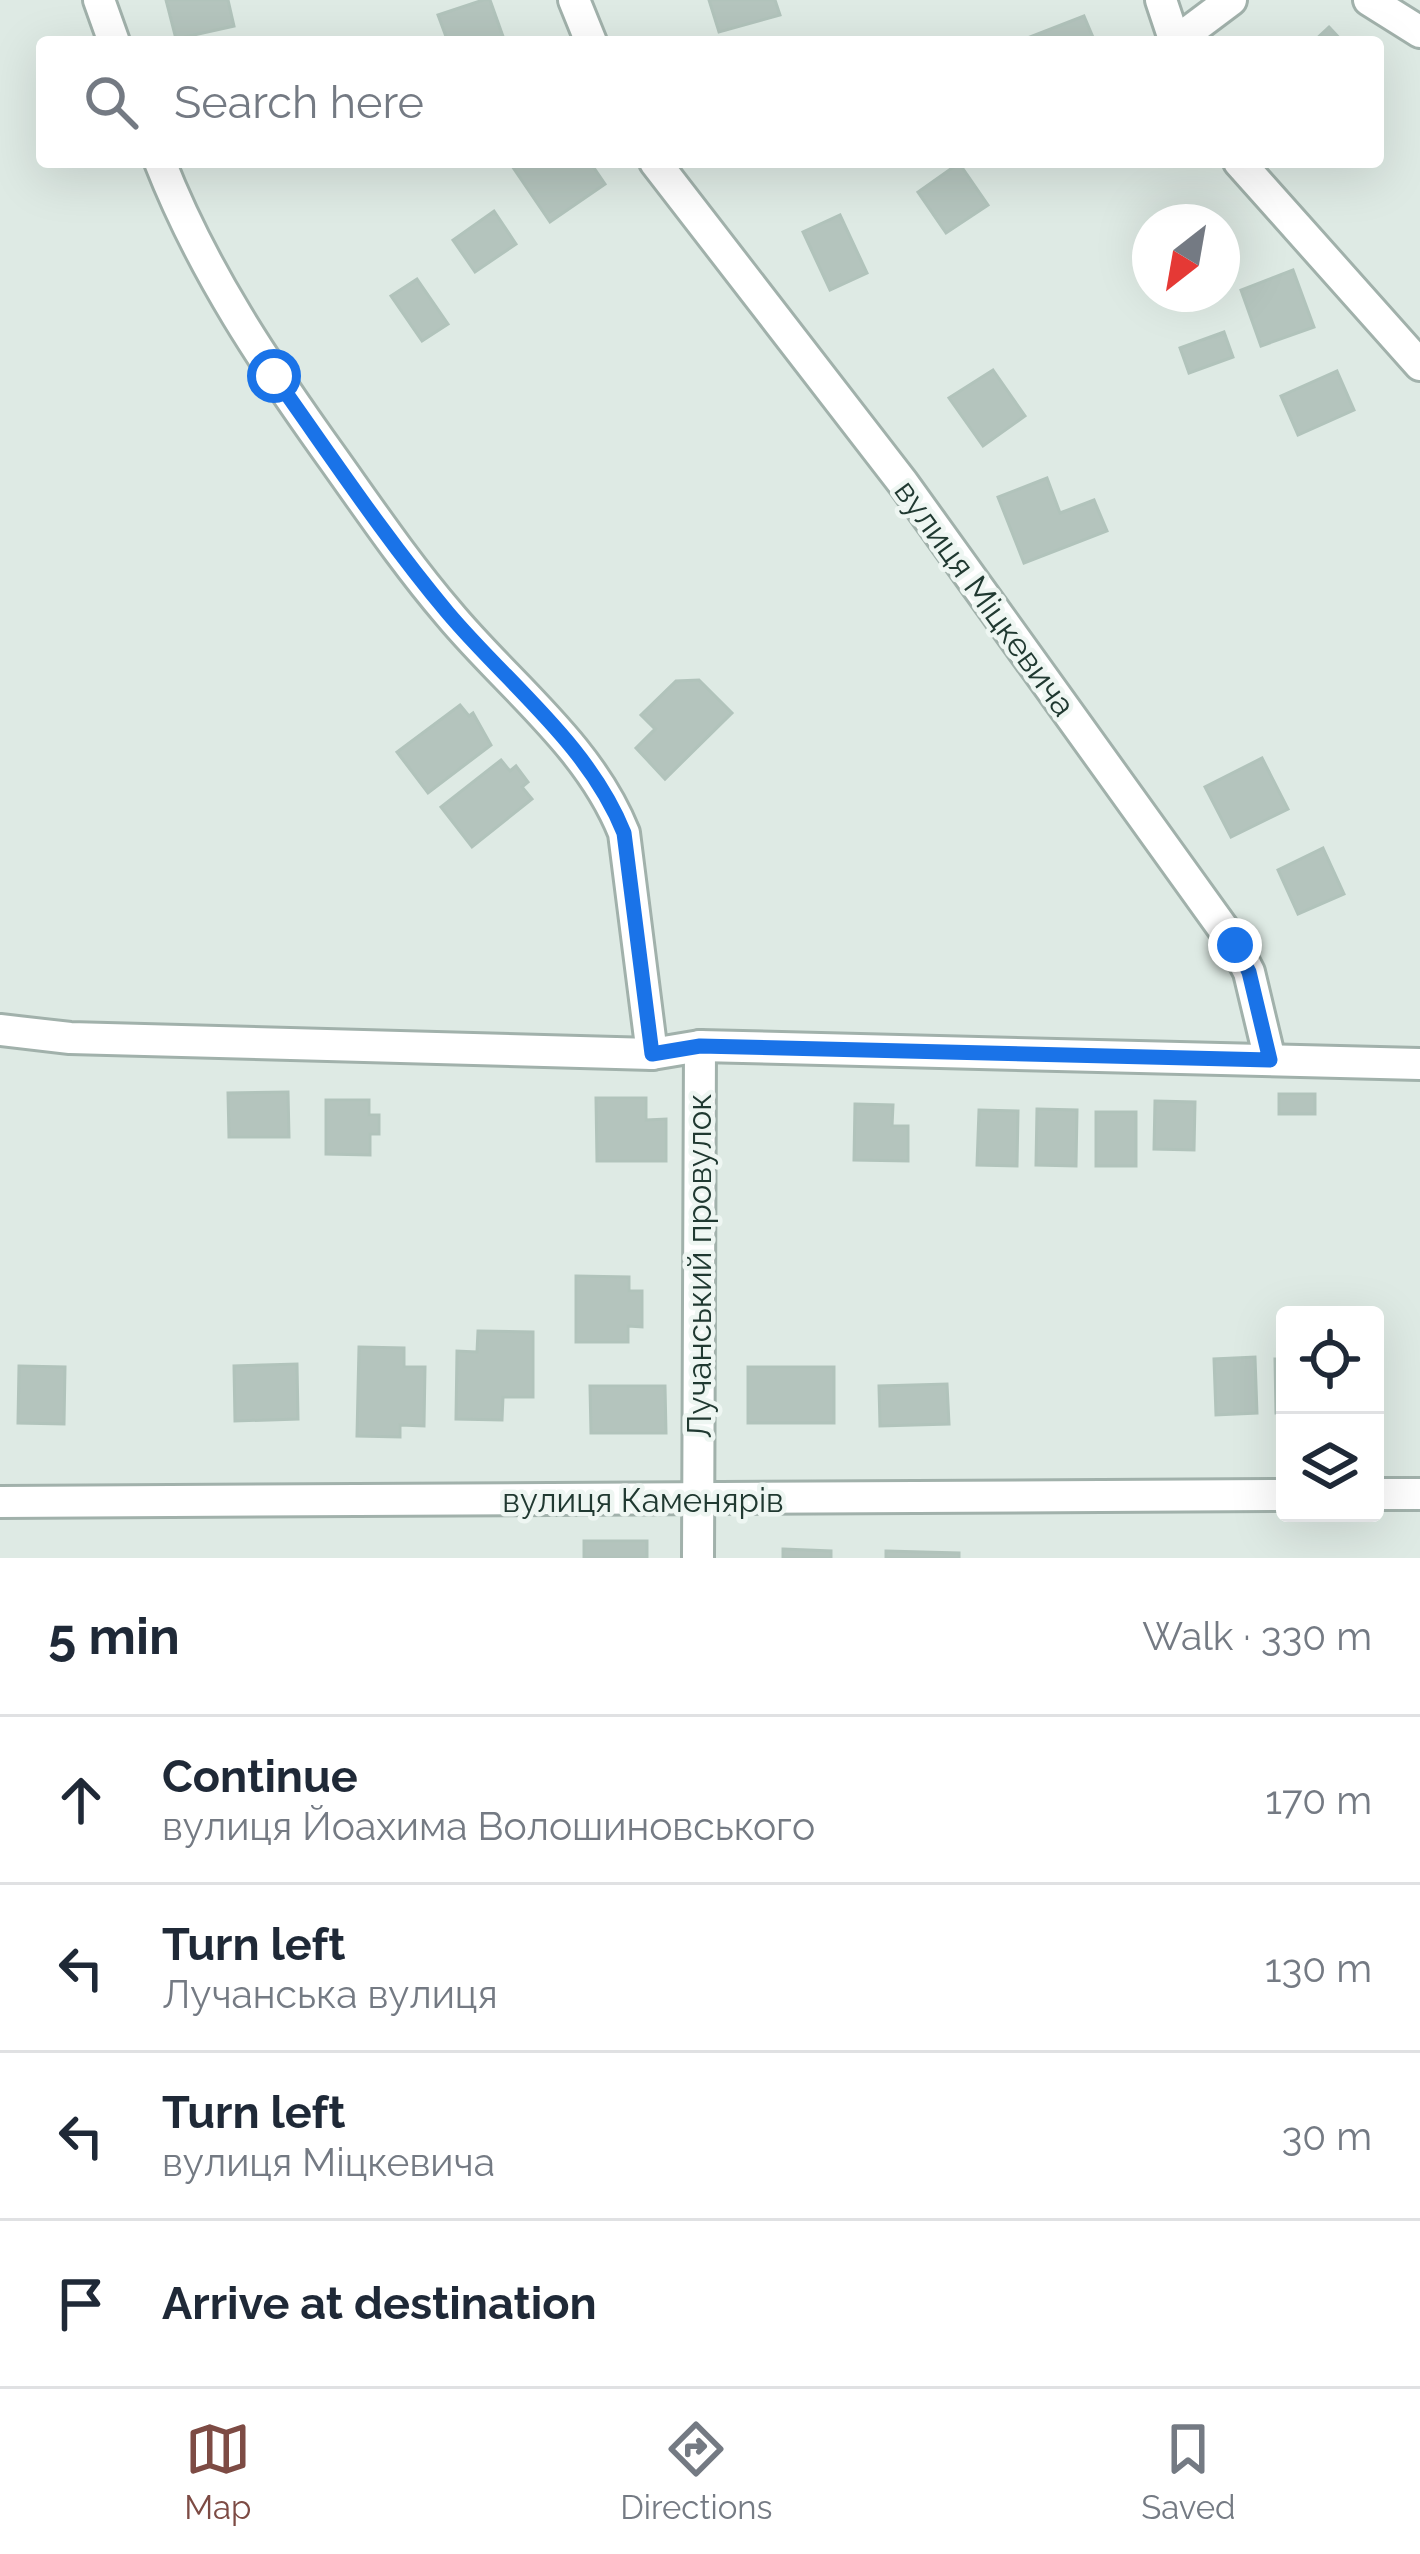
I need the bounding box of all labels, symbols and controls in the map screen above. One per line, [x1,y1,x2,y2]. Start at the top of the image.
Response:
search box [36,36,1384,168]
icon: search [78,69,144,135]
text: Search here [174,76,424,129]
north arrow [1132,204,1240,312]
route start [247,349,301,403]
street label: вулиця Міцкевича [886,473,1084,723]
route end [1208,918,1262,972]
street label: Лучанський провулок [680,1094,719,1438]
map controls [1276,1306,1384,1522]
button: locate [1276,1306,1384,1414]
button: layers [1276,1414,1384,1522]
street label: вулиця Каменярів [502,1481,784,1520]
text: 5 min [48,1606,180,1666]
text: Walk · 330 m [1142,1613,1372,1659]
text: Continue [162,1750,358,1803]
icon: ahead [48,1767,114,1833]
text: 170 m [1265,1777,1372,1823]
text: вулиця Йоахима Волошиновського [162,1803,815,1849]
text: Turn left [162,1918,345,1971]
icon: left [48,1935,114,2001]
text: 130 m [1265,1945,1372,1991]
text: Лучанська вулиця [162,1971,498,2017]
text: Turn left [162,2086,345,2139]
icon: left [48,2103,114,2169]
text: 30 m [1282,2113,1372,2159]
text: вулиця Міцкевича [162,2139,495,2185]
icon: arrive [48,2271,114,2337]
text: Arrive at destination [162,2277,597,2330]
tab: Map [184,2416,251,2527]
tab: Directions [620,2416,773,2527]
tab: Saved [1141,2416,1236,2527]

